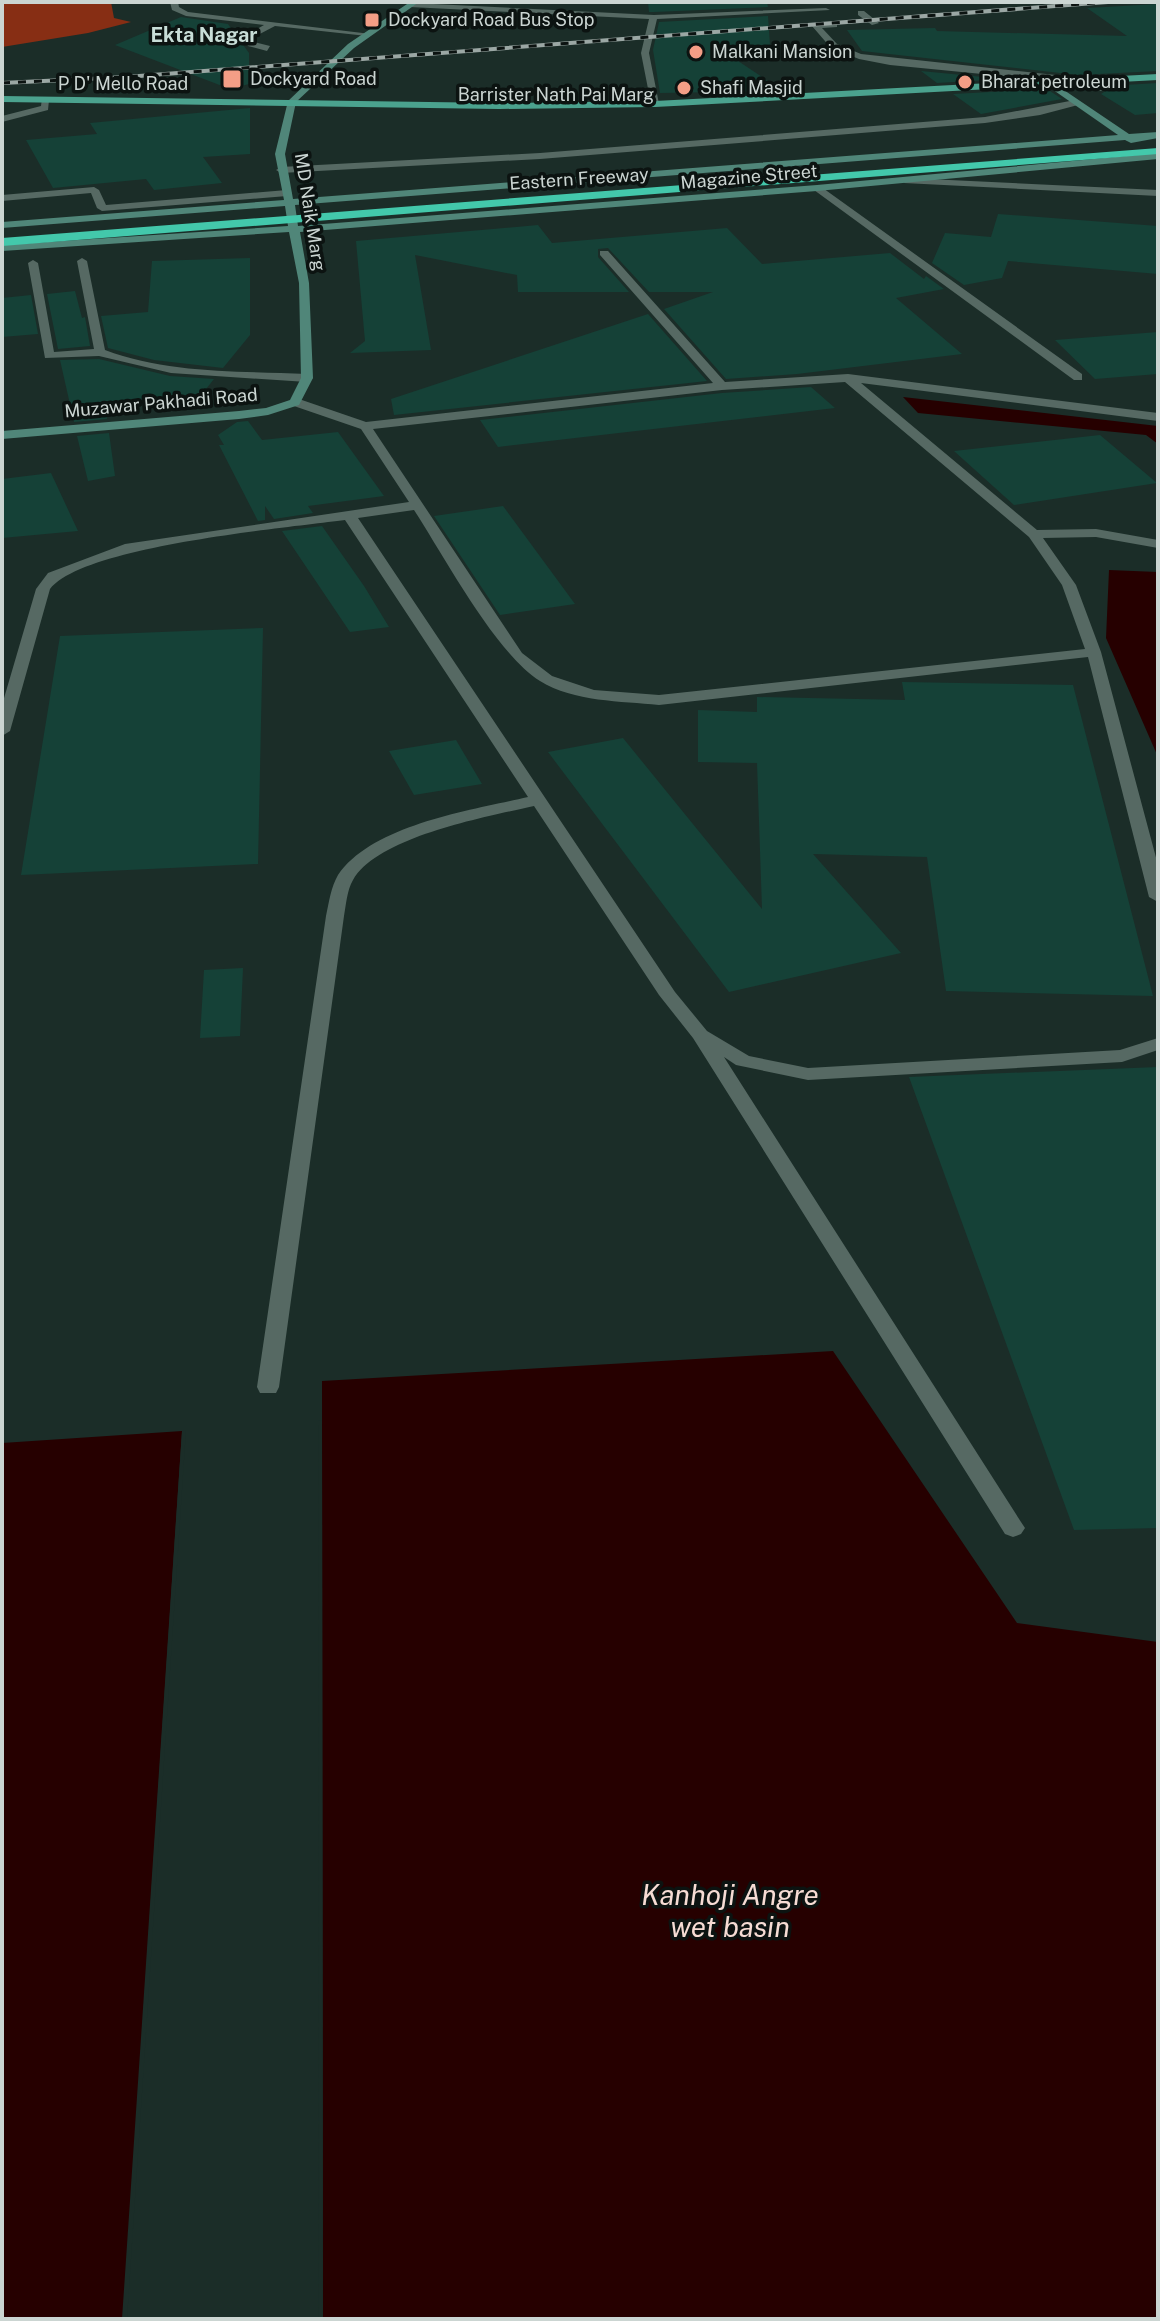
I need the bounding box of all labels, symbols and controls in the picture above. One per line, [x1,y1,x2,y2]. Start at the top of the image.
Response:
place label: Dockyard Road Bus Stop [388,9,594,30]
marker: Dockyard Road Bus Stop [363,11,381,29]
district label: Ekta Nagar [150,23,258,47]
place label: Malkani Mansion [712,41,853,62]
marker: Malkani Mansion [687,43,705,61]
marker: Dockyard Road [221,68,243,90]
place label: Dockyard Road [250,68,377,89]
place label: Bharat petroleum [981,71,1127,92]
street label: P D' Mello Road [58,73,188,94]
marker: Bharat petroleum [956,73,974,91]
place label: Shafi Masjid [700,77,803,98]
marker: Shafi Masjid [675,79,693,97]
street label: Barrister Nath Pai Marg [458,84,654,105]
street label: MD Naik Marg [291,151,330,272]
street label: Magazine Street [680,160,818,193]
street label: Eastern Freeway [509,163,650,194]
street label: Muzawar Pakhadi Road [63,384,258,421]
water label: Kanhoji Angre wet basin [641,1878,819,1943]

